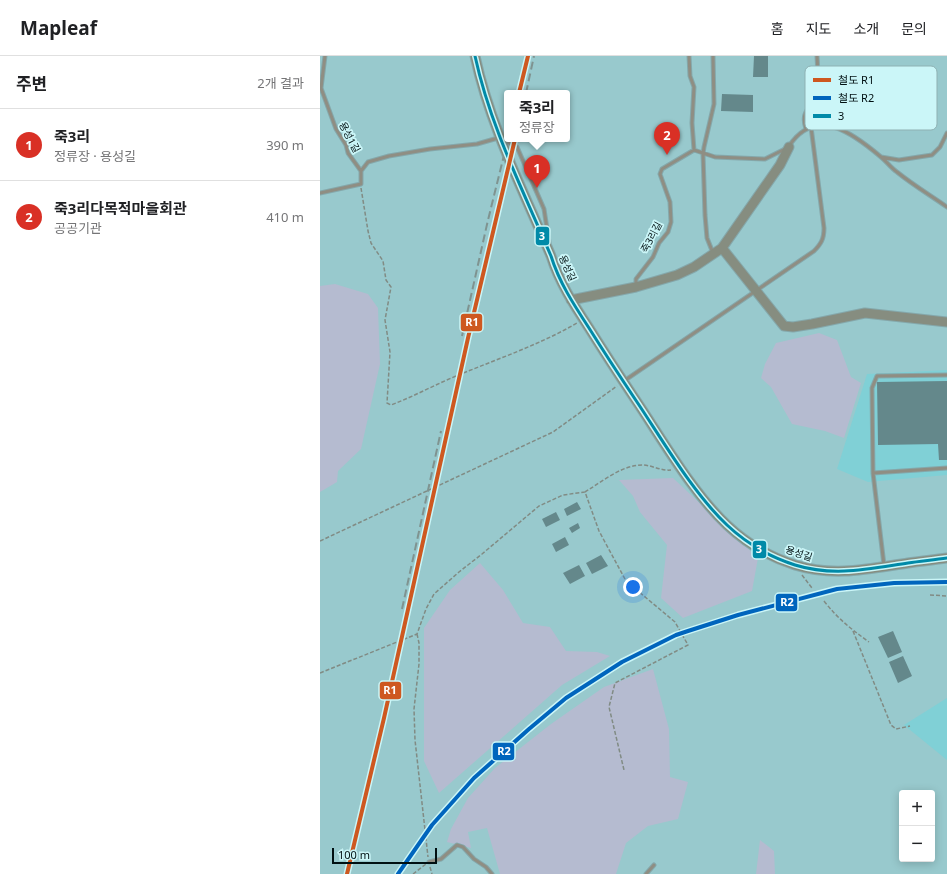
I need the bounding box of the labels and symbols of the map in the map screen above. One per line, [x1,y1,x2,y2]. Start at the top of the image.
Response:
legend [805,66,937,130]
text: 철도 R1 [838,72,874,87]
text: 철도 R2 [838,90,874,105]
text: 3 [838,108,844,123]
street label: 용성1길 [336,119,364,155]
pin: 2 [654,122,680,155]
pin: 1 [524,155,550,188]
street label: 죽3리길 [637,219,665,255]
line badge: 3 [535,226,550,246]
text: 3 [539,228,545,243]
street label: 용성길 [556,253,580,283]
line badge: R1 [460,313,483,332]
text: R1 [465,314,479,329]
line badge: 3 [752,540,767,559]
text: 3 [756,541,762,556]
street label: 용성길 [784,542,814,564]
your location [623,577,643,597]
line badge: R2 [775,593,798,612]
text: R2 [780,594,794,609]
line badge: R1 [379,681,402,700]
text: R1 [383,682,397,697]
line badge: R2 [492,742,515,761]
text: R2 [497,743,511,758]
scale bar [332,846,437,865]

